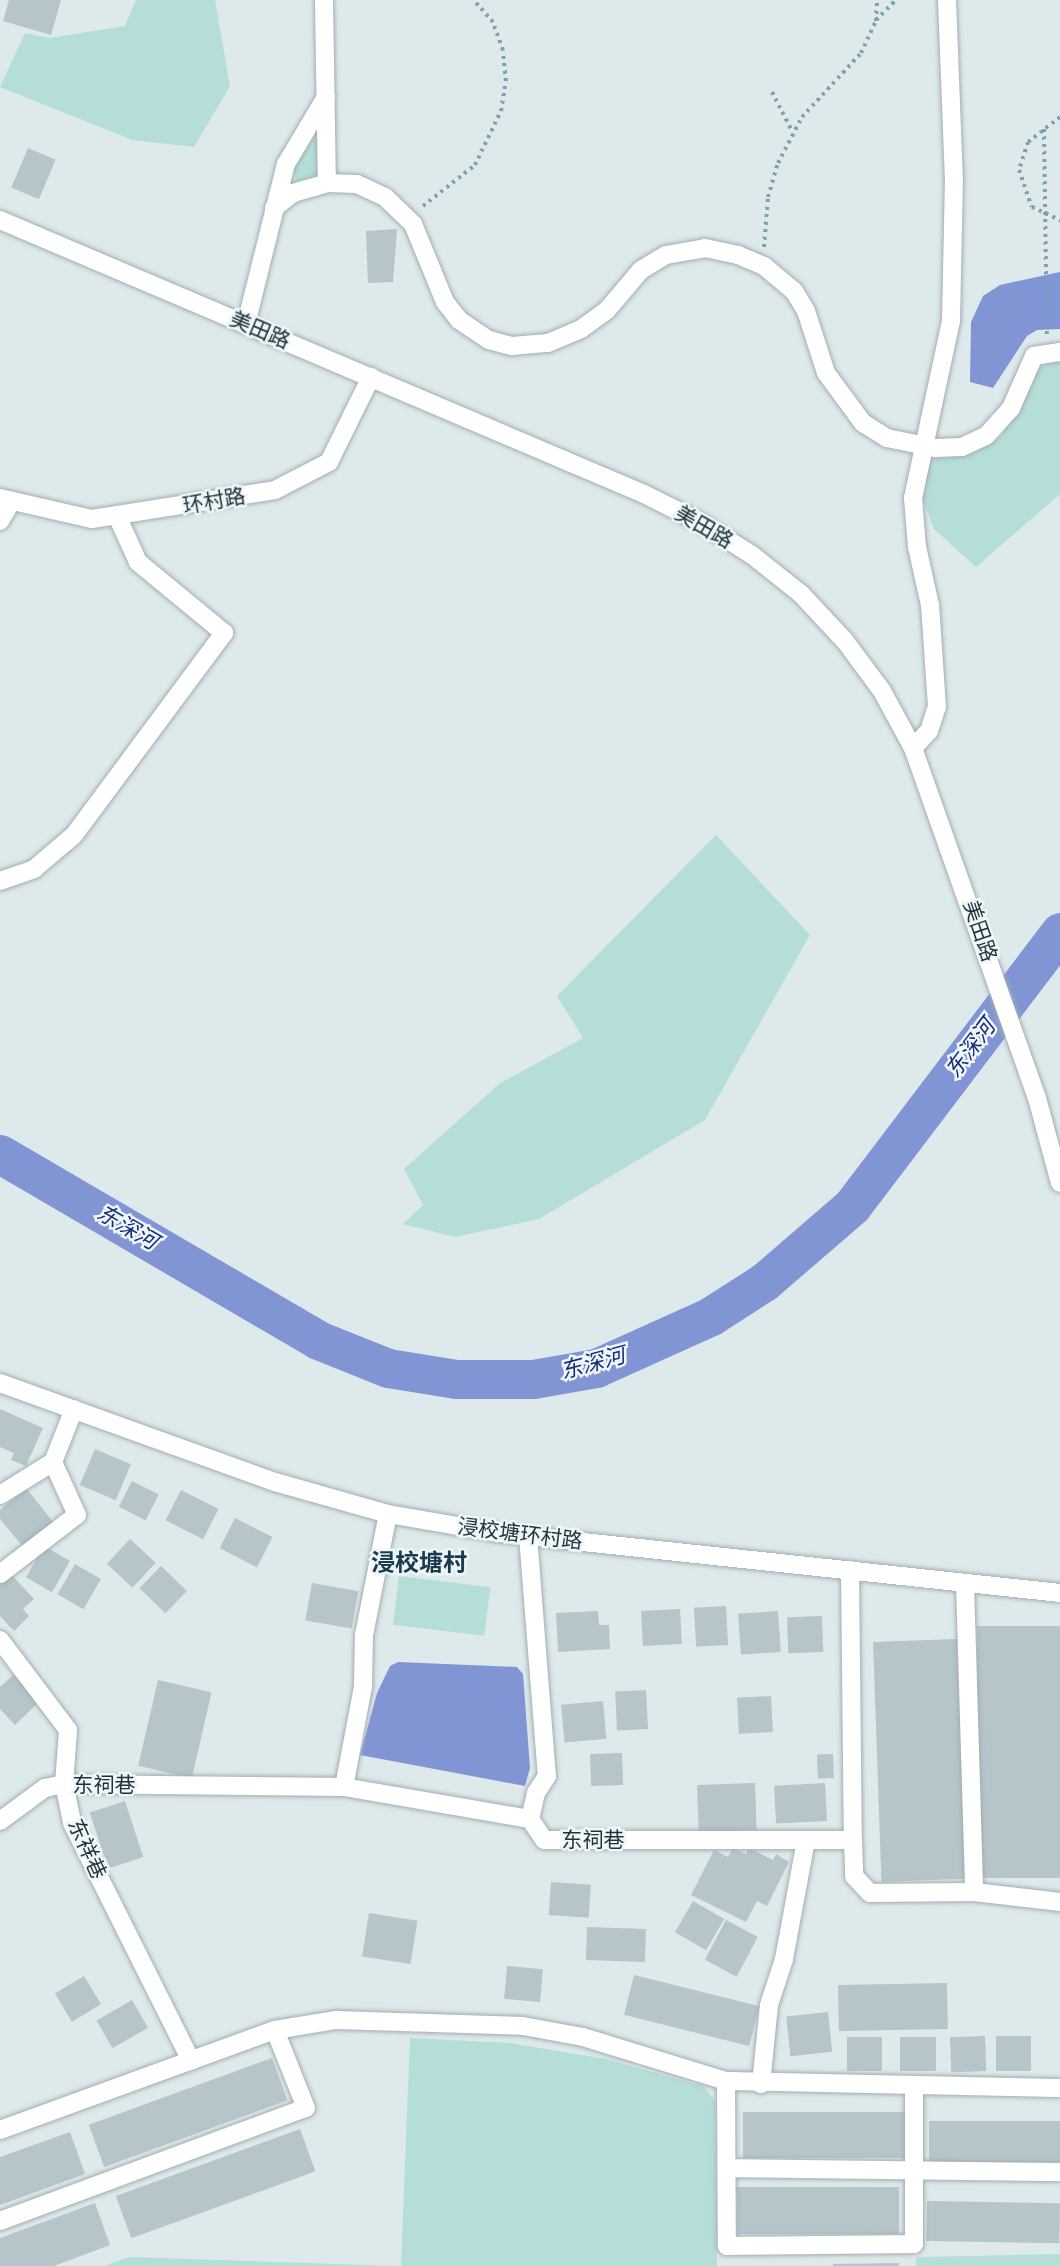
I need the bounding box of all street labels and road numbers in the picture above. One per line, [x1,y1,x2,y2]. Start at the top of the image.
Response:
street label: 美田路 [226,306,294,354]
street label: 环村路 [181,483,247,519]
street label: 美田路 [670,500,738,554]
street label: 美田路 [958,897,1002,965]
street label: 浸校塘环村路 [456,1514,584,1554]
street label: 东祠巷 [73,1772,135,1798]
street label: 东祥巷 [63,1815,111,1883]
street label: 东祠巷 [562,1827,624,1853]

